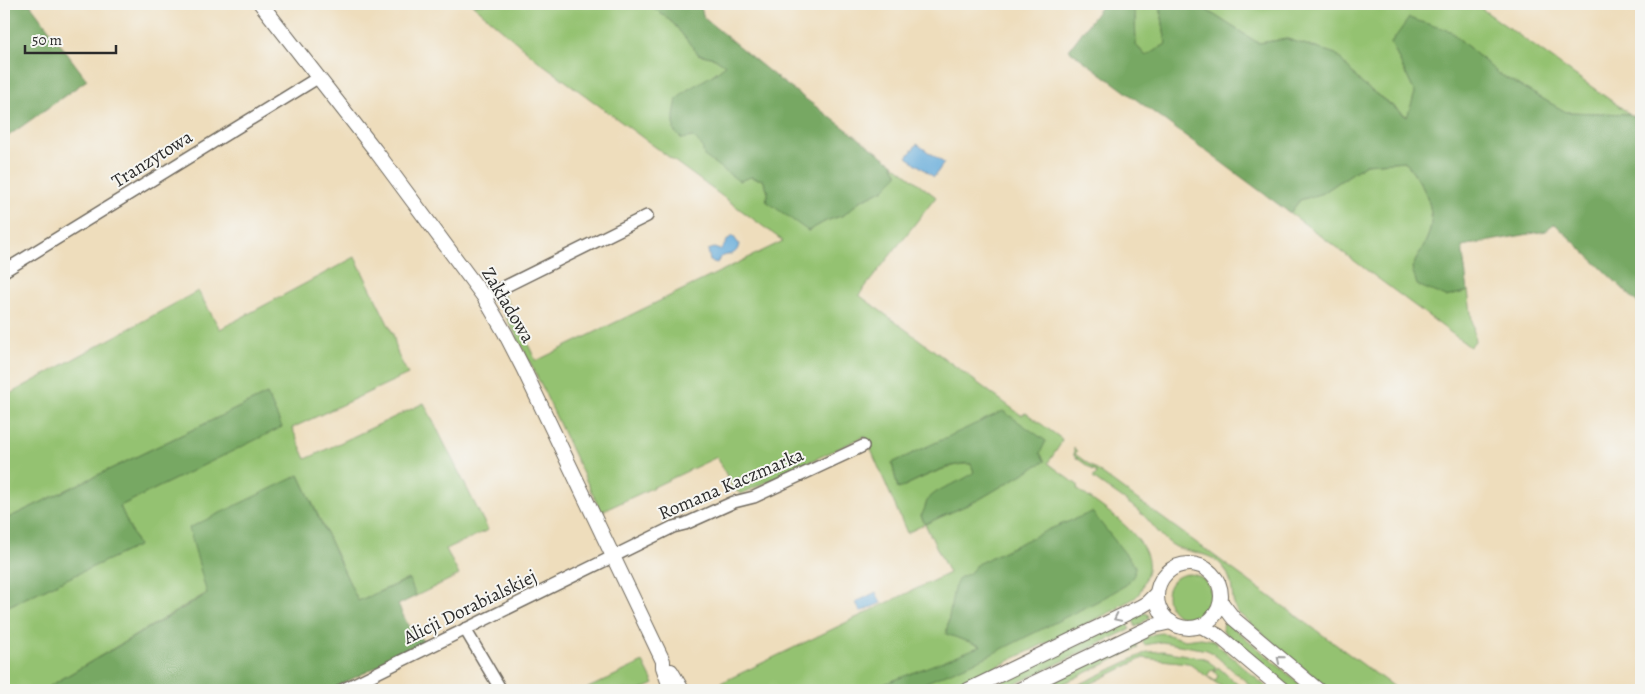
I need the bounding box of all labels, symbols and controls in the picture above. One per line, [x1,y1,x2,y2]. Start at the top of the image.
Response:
scale bar [25,22,116,54]
text: 50 m [32,30,62,50]
street label: Tranzytowa [107,124,197,194]
street label: Zakładowa [475,262,541,348]
street label: Romana Kaczmarka [654,442,808,526]
street label: Alicji Dorabialskiej [398,563,541,651]
one-way arrow [1113,612,1122,622]
one-way arrow [1277,657,1286,665]

